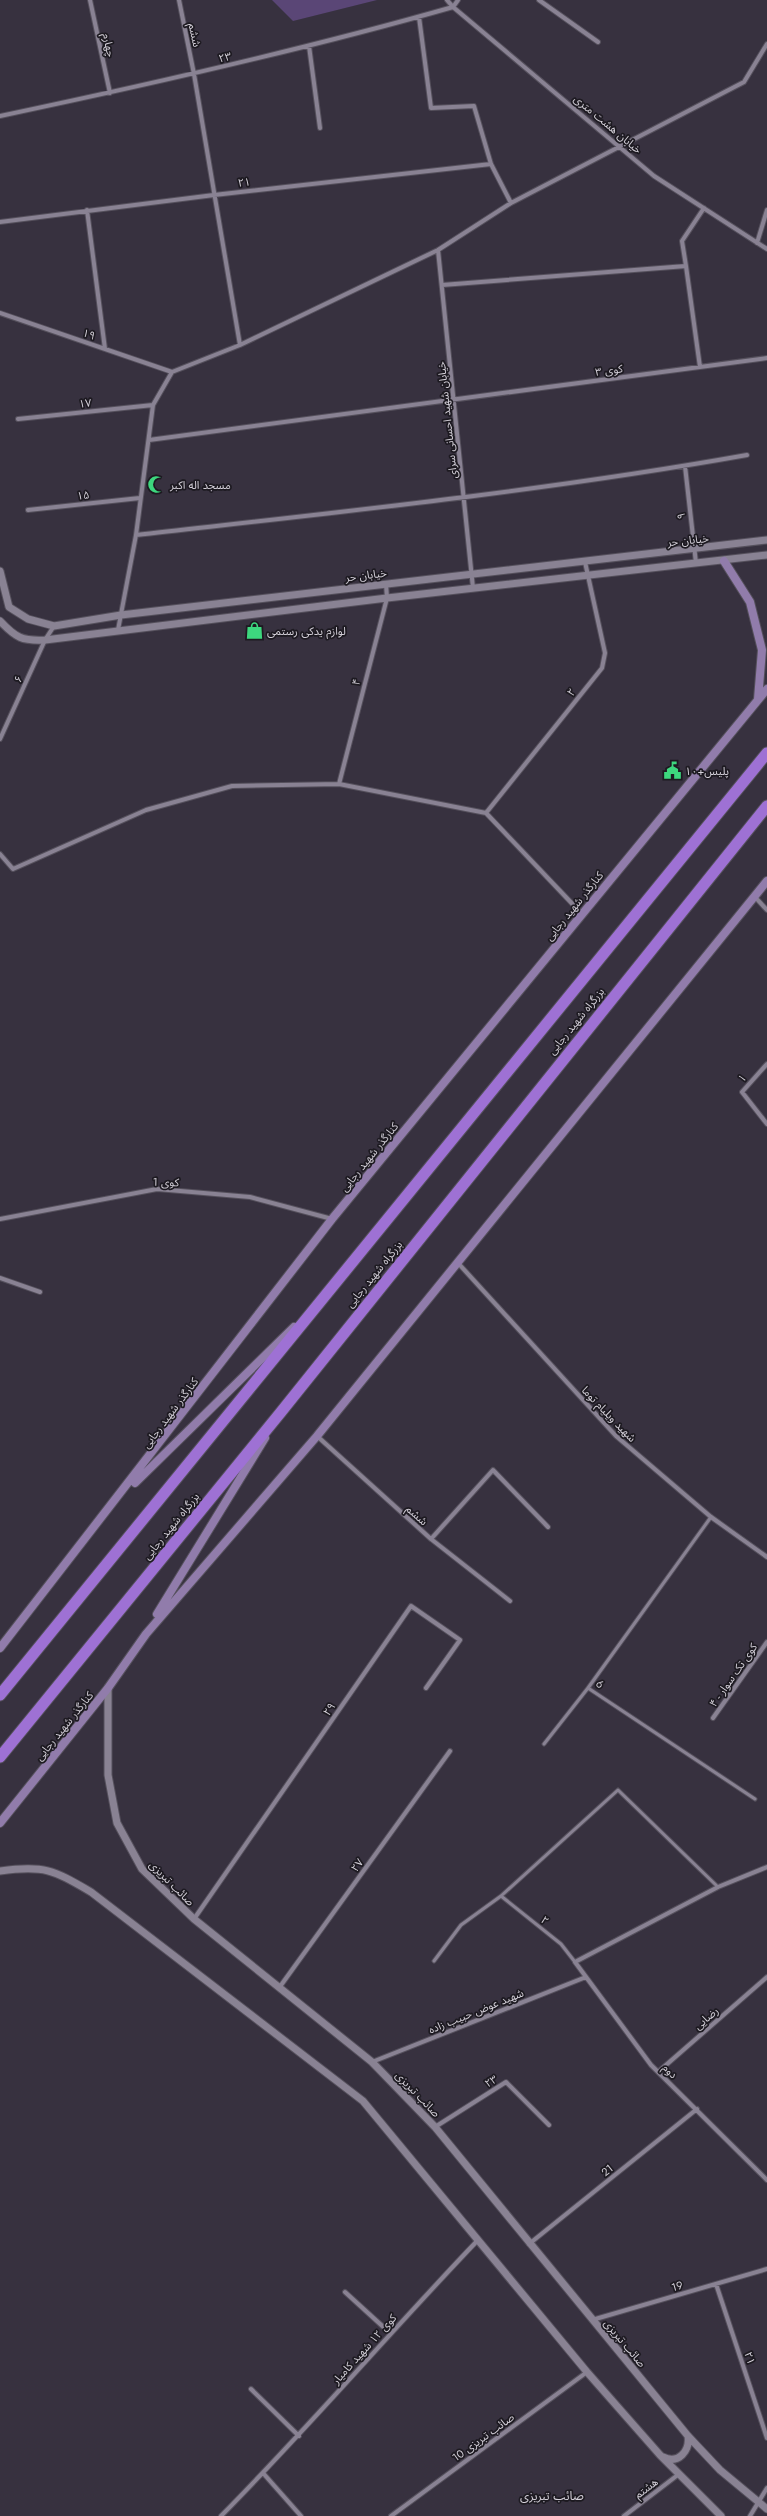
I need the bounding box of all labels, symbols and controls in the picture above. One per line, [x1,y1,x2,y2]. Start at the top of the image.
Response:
street label: ششم [184,22,205,49]
street label: چهارم [99,32,119,59]
street label: ۲۳ [217,48,233,66]
street label: خیابان هشت متری [571,91,646,158]
street label: ۲۱ [237,173,251,191]
street label: ۱۹ [80,324,98,344]
street label: خیابان شهید احسانی سرای [433,360,461,479]
street label: کوی ۳ [594,360,624,380]
street label: ۱۷ [78,394,93,412]
mosque icon: مسجد اله اکبر [147,475,167,495]
place label: مسجد اله اکبر [169,477,231,493]
street label: ۱۵ [76,486,90,504]
street label: ۹ [673,512,689,520]
street label: خیابان حر [665,530,710,550]
street label: خیابان حر [343,564,388,586]
shop icon: لوازم یدکی رستمی [244,621,264,641]
place label: لوازم یدکی رستمی [267,623,346,639]
street label: ۶ [9,673,27,685]
street label: ۴ [347,677,365,687]
street label: ۲ [563,685,579,699]
public building icon: پلیس+١٠ [662,761,682,781]
place label: پلیس+١٠ [685,763,729,779]
street label: کنارگذر شهید رجایی [541,868,607,944]
street label: بزرگراه شهید رجایی [544,984,608,1058]
street label: ۱ [734,1070,750,1086]
street label: کنارگذر شهید رجایی [336,1119,402,1195]
street label: کوی 1 [153,1174,180,1190]
street label: بزرگراه شهید رجایی [342,1237,406,1311]
street label: کنارگذر شهید رجایی [138,1374,202,1452]
street label: شهید ویلیام توما [578,1382,640,1446]
street label: بزرگراه شهید رجایی [139,1489,203,1563]
street label: ششم [402,1501,432,1530]
street label: ۴ - کوی تک سوار [705,1640,761,1710]
street label: 6 [593,1676,607,1692]
street label: کنارگذر شهید رجایی [31,1688,97,1764]
street label: ۲۹ [319,1699,339,1719]
street label: ۲۷ [347,1855,368,1875]
street label: صائب تبریزی [146,1857,198,1909]
street label: ۲ [538,1912,552,1928]
street label: شهید عوض حبیب زاده [426,1984,526,2037]
street label: رضایی [690,2003,722,2033]
street label: دوم [659,2060,681,2082]
street label: صائب تبریزی [392,2067,444,2121]
street label: ۲۳ [481,2071,501,2091]
street label: 21 [598,2160,616,2180]
street label: 19 [669,2277,685,2295]
street label: کوی ۱۲ شهید کامیار [327,2310,400,2388]
street label: صائب تبریزی [600,2315,650,2371]
street label: ۲۱ [740,2350,760,2366]
street label: صائب تبریزی 10 [449,2409,517,2465]
street label: هشتم [631,2474,662,2503]
district label: صائب تبریزی [520,2487,584,2505]

